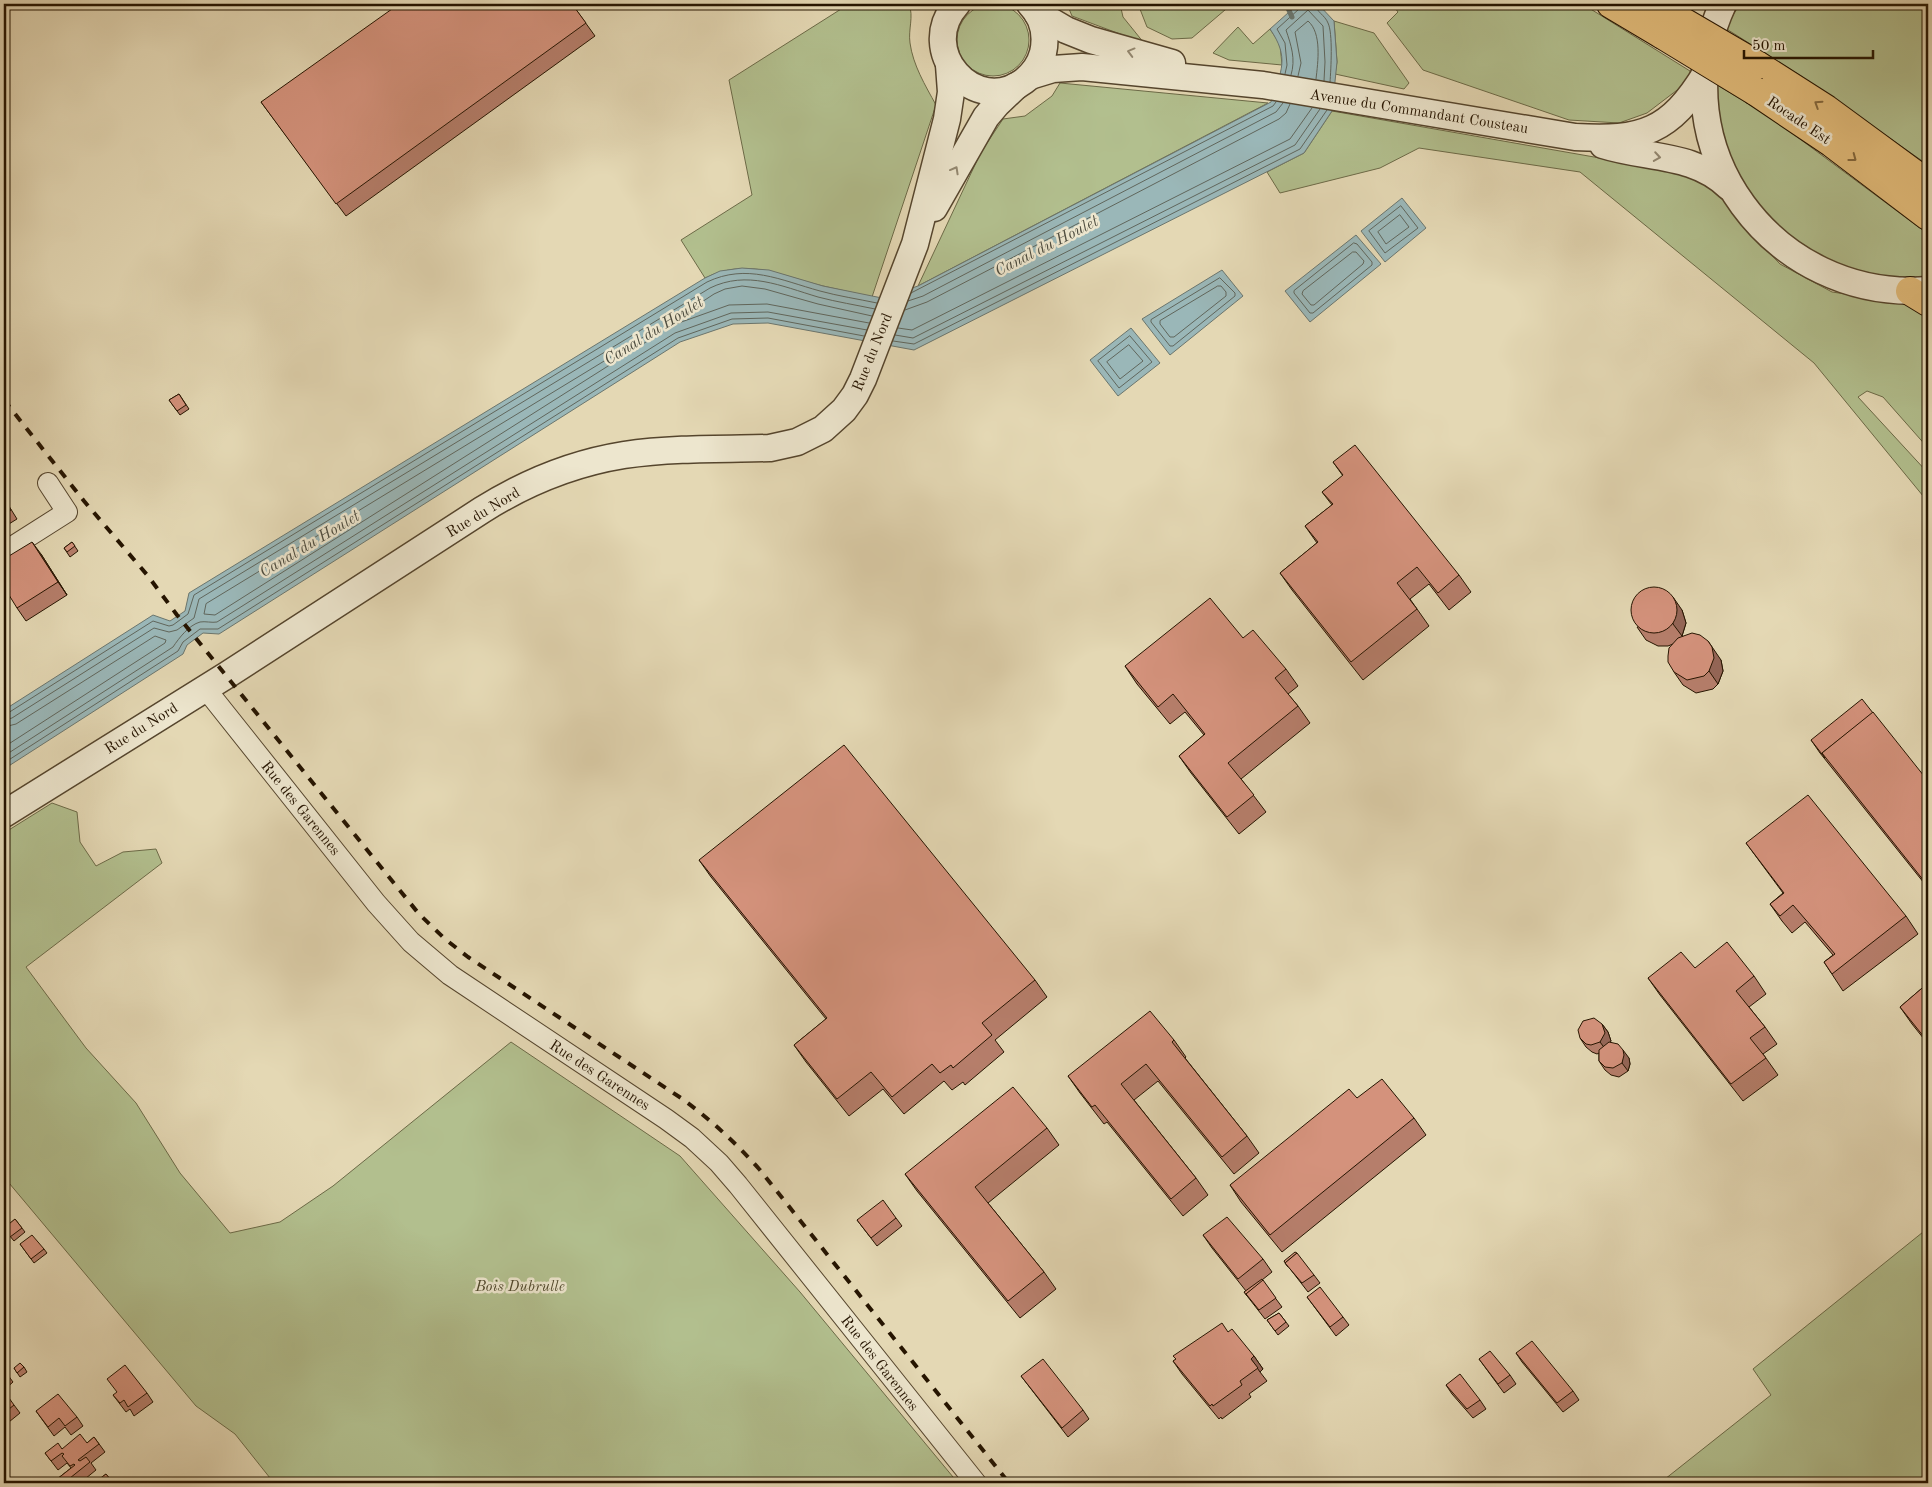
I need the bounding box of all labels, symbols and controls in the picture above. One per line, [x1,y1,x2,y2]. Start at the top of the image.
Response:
scale bar [1744,28,1873,60]
text: 50 m [1752,39,1786,54]
one-way arrow [1127,47,1136,57]
street label: Avenue du Commandant Cousteau [1308,88,1529,137]
street label: Rocade Est [1764,95,1833,148]
one-way arrow [1815,101,1824,110]
one-way arrow [1652,151,1661,161]
one-way arrow [1847,152,1857,161]
one-way arrow [949,167,959,176]
water label: Canal du Houlet [993,213,1102,280]
water label: Canal du Houlet [602,294,707,369]
street label: Rue du Nord [851,311,896,394]
street label: Rue du Nord [444,485,523,541]
water label: Canal du Houlet [257,508,364,581]
street label: Rue du Nord [103,701,181,758]
street label: Rue des Garennes [257,759,342,859]
street label: Rue des Garennes [546,1038,652,1114]
park label: Bois Dubrulle [474,1280,565,1295]
street label: Rue des Garennes [837,1314,920,1414]

